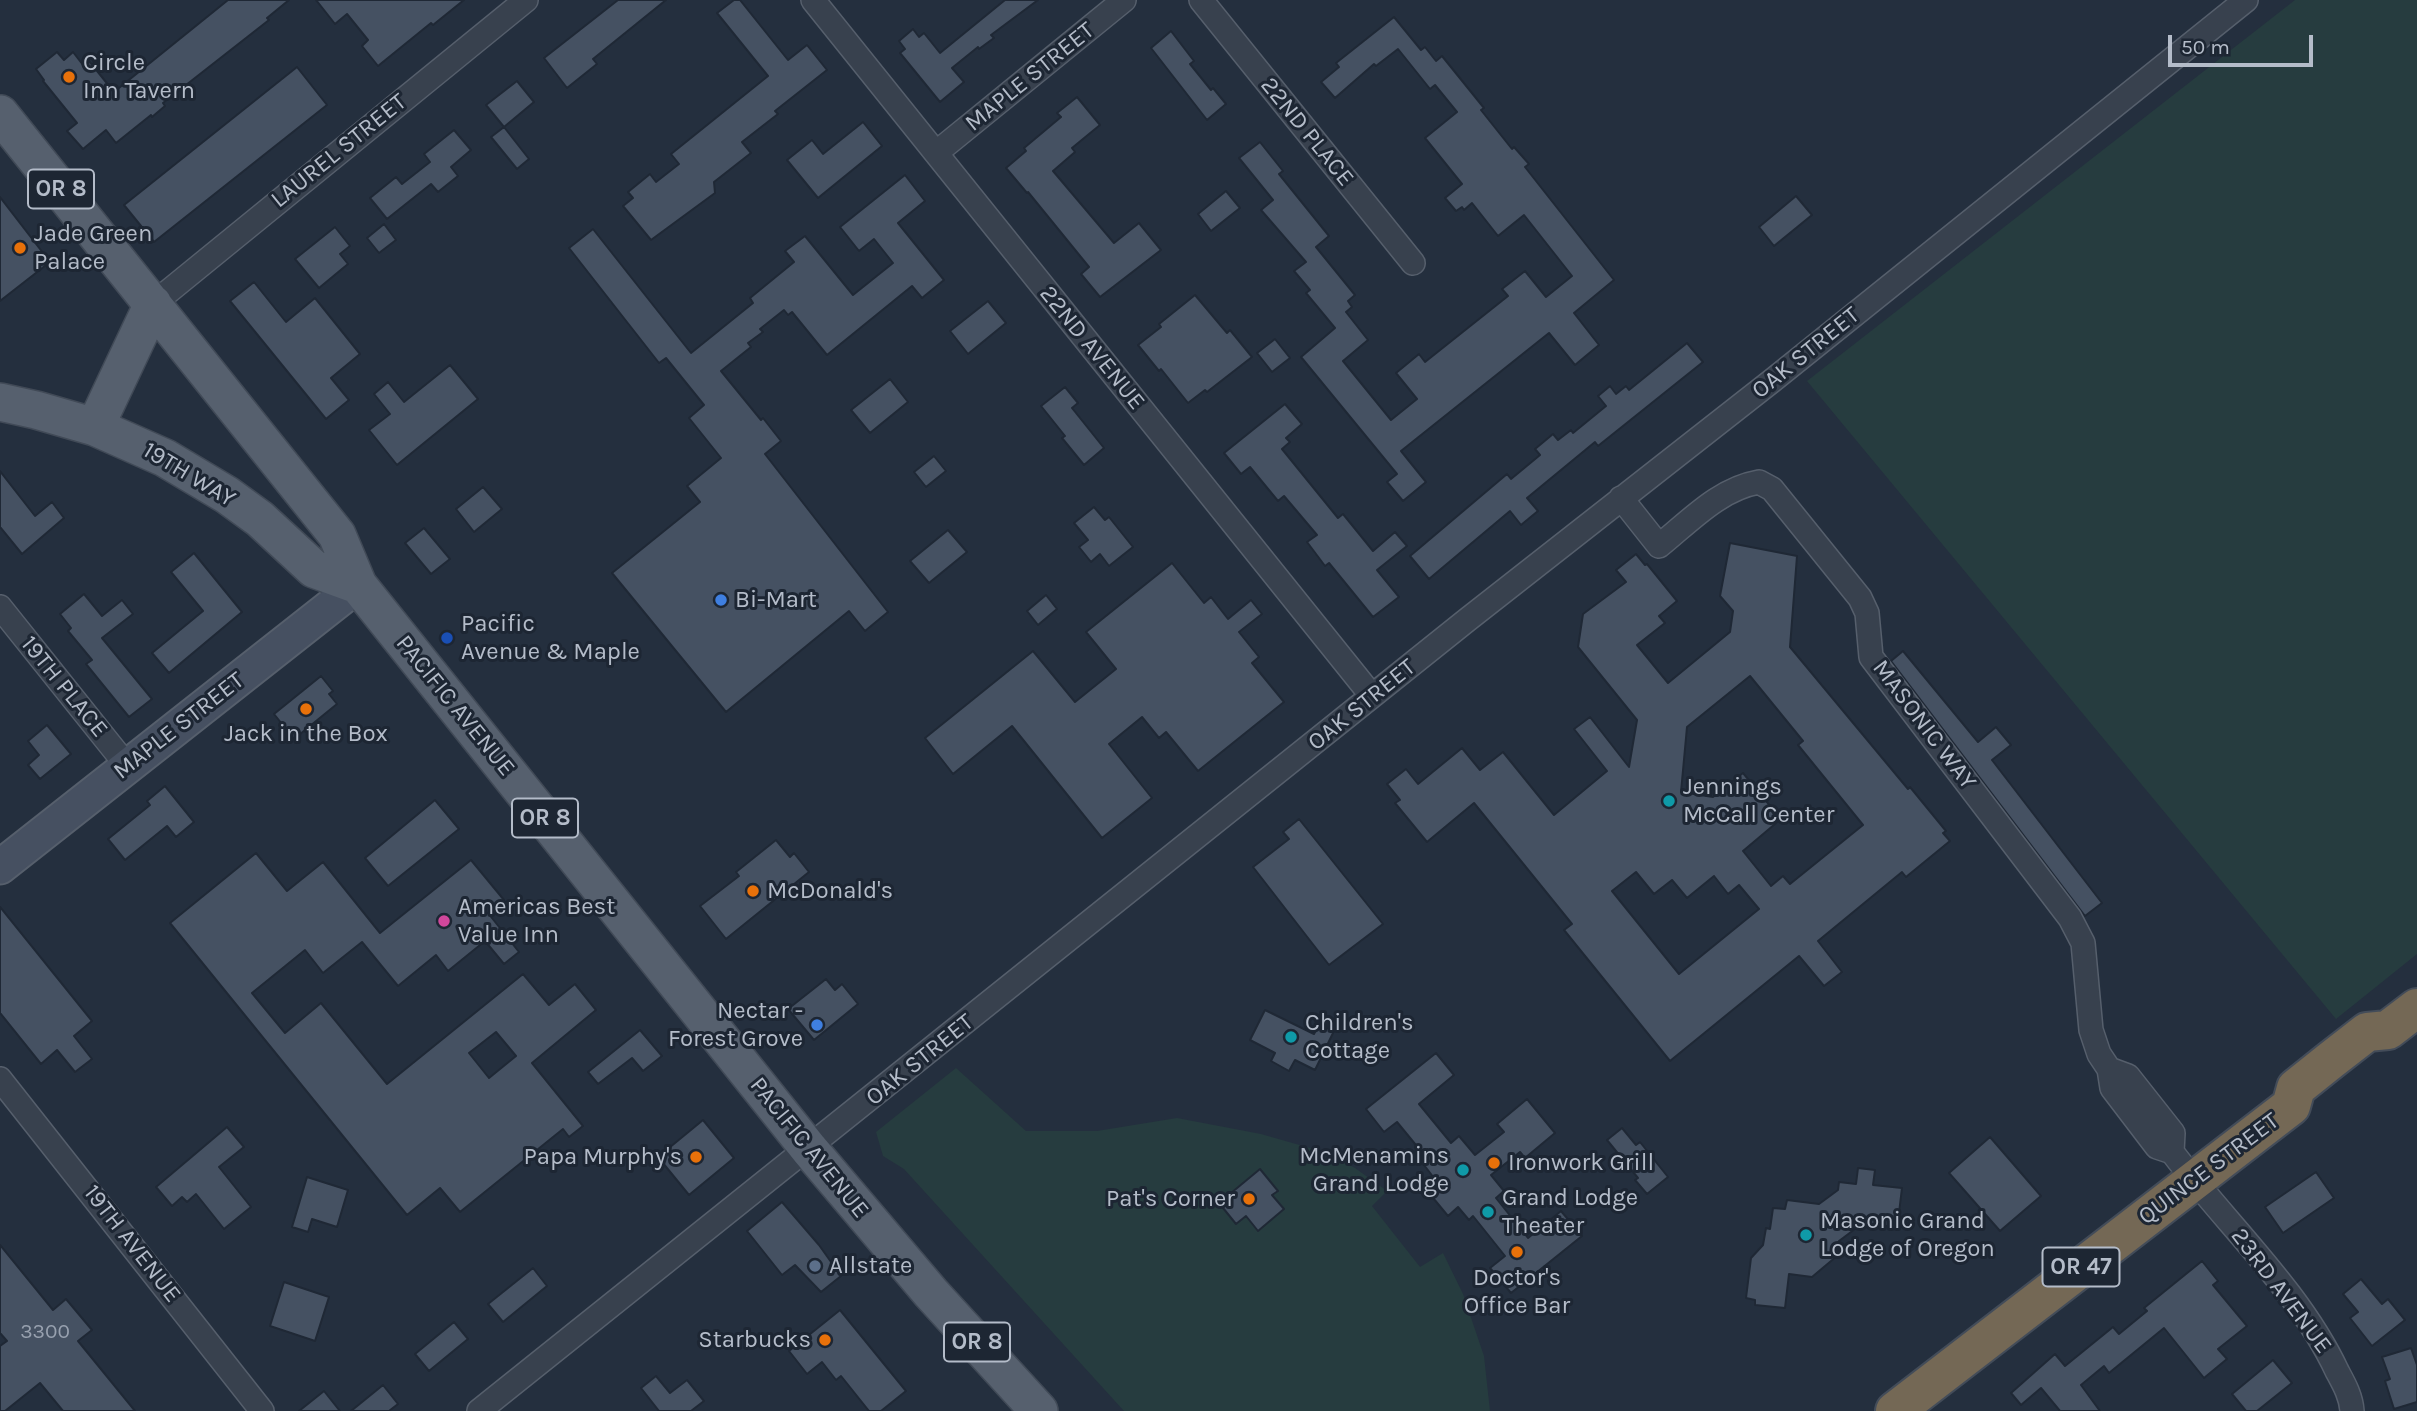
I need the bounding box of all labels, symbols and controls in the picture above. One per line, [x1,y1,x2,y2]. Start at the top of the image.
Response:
street label: MAPLE STREET [960,16,1100,138]
scale bar [2172,21,2317,65]
text: 50 m [2181,35,2230,59]
place label: Circle Inn Tavern [83,49,195,105]
marker: Circle Inn Tavern [61,69,77,85]
street label: 22ND PLACE [1254,72,1360,192]
street label: LAUREL STREET [265,88,413,214]
road number: OR 8 [28,170,94,208]
place label: Jade Green Palace [34,220,152,276]
marker: Jade Green Palace [12,240,28,256]
street label: 22ND AVENUE [1033,280,1151,416]
street label: OAK STREET [1747,301,1865,405]
street label: 19TH WAY [138,436,240,514]
place label: Bi-Mart [735,586,817,614]
marker: Bi-Mart [713,592,729,608]
place label: Pacific Avenue & Maple [461,610,640,666]
street label: 19TH PLACE [14,630,114,744]
street label: PACIFIC AVENUE [389,630,521,782]
marker: Pacific Avenue & Maple [439,630,455,646]
street label: OAK STREET [1303,653,1421,757]
street label: MASONIC WAY [1866,655,1982,795]
street label: MAPLE STREET [108,666,250,786]
marker: Jack in the Box [298,701,314,717]
place label: Jack in the Box [224,720,388,748]
place label: Jennings McCall Center [1683,773,1834,829]
marker: Jennings McCall Center [1661,793,1677,809]
road number: OR 8 [512,798,578,838]
place label: McDonald's [767,877,893,905]
marker: McDonald's [745,883,761,899]
place label: Americas Best Value Inn [458,893,615,949]
marker: Americas Best Value Inn [436,913,452,929]
place label: Nectar - Forest Grove [668,997,803,1053]
street label: OAK STREET [861,1008,979,1112]
place label: Children's Cottage [1305,1009,1414,1065]
marker: Nectar - Forest Grove [809,1017,825,1033]
marker: Children's Cottage [1283,1029,1299,1045]
street label: PACIFIC AVENUE [743,1072,875,1224]
street label: QUINCE STREET [2133,1107,2285,1231]
place label: McMenamins Grand Lodge [1299,1142,1449,1198]
place label: Papa Murphy's [523,1143,682,1171]
marker: Papa Murphy's [688,1149,704,1165]
place label: Ironwork Grill [1508,1149,1654,1177]
marker: Ironwork Grill [1486,1155,1502,1171]
marker: McMenamins Grand Lodge [1455,1162,1471,1178]
street label: 19TH AVENUE [77,1179,187,1309]
place label: Grand Lodge Theater [1502,1184,1638,1240]
place label: Pat's Corner [1106,1185,1235,1213]
marker: Pat's Corner [1241,1191,1257,1207]
marker: Grand Lodge Theater [1480,1204,1496,1220]
place label: Masonic Grand Lodge of Oregon [1820,1207,1995,1263]
street label: 23RD AVENUE [2224,1222,2338,1360]
marker: Masonic Grand Lodge of Oregon [1798,1227,1814,1243]
marker: Doctor's Office Bar [1509,1244,1525,1260]
road number: OR 47 [2042,1248,2120,1286]
place label: Allstate [829,1252,912,1280]
marker: Allstate [807,1258,823,1274]
place label: Doctor's Office Bar [1464,1264,1570,1320]
house number: 3300 [20,1319,70,1345]
road number: OR 8 [944,1322,1010,1362]
place label: Starbucks [698,1326,811,1354]
marker: Starbucks [817,1332,833,1348]

